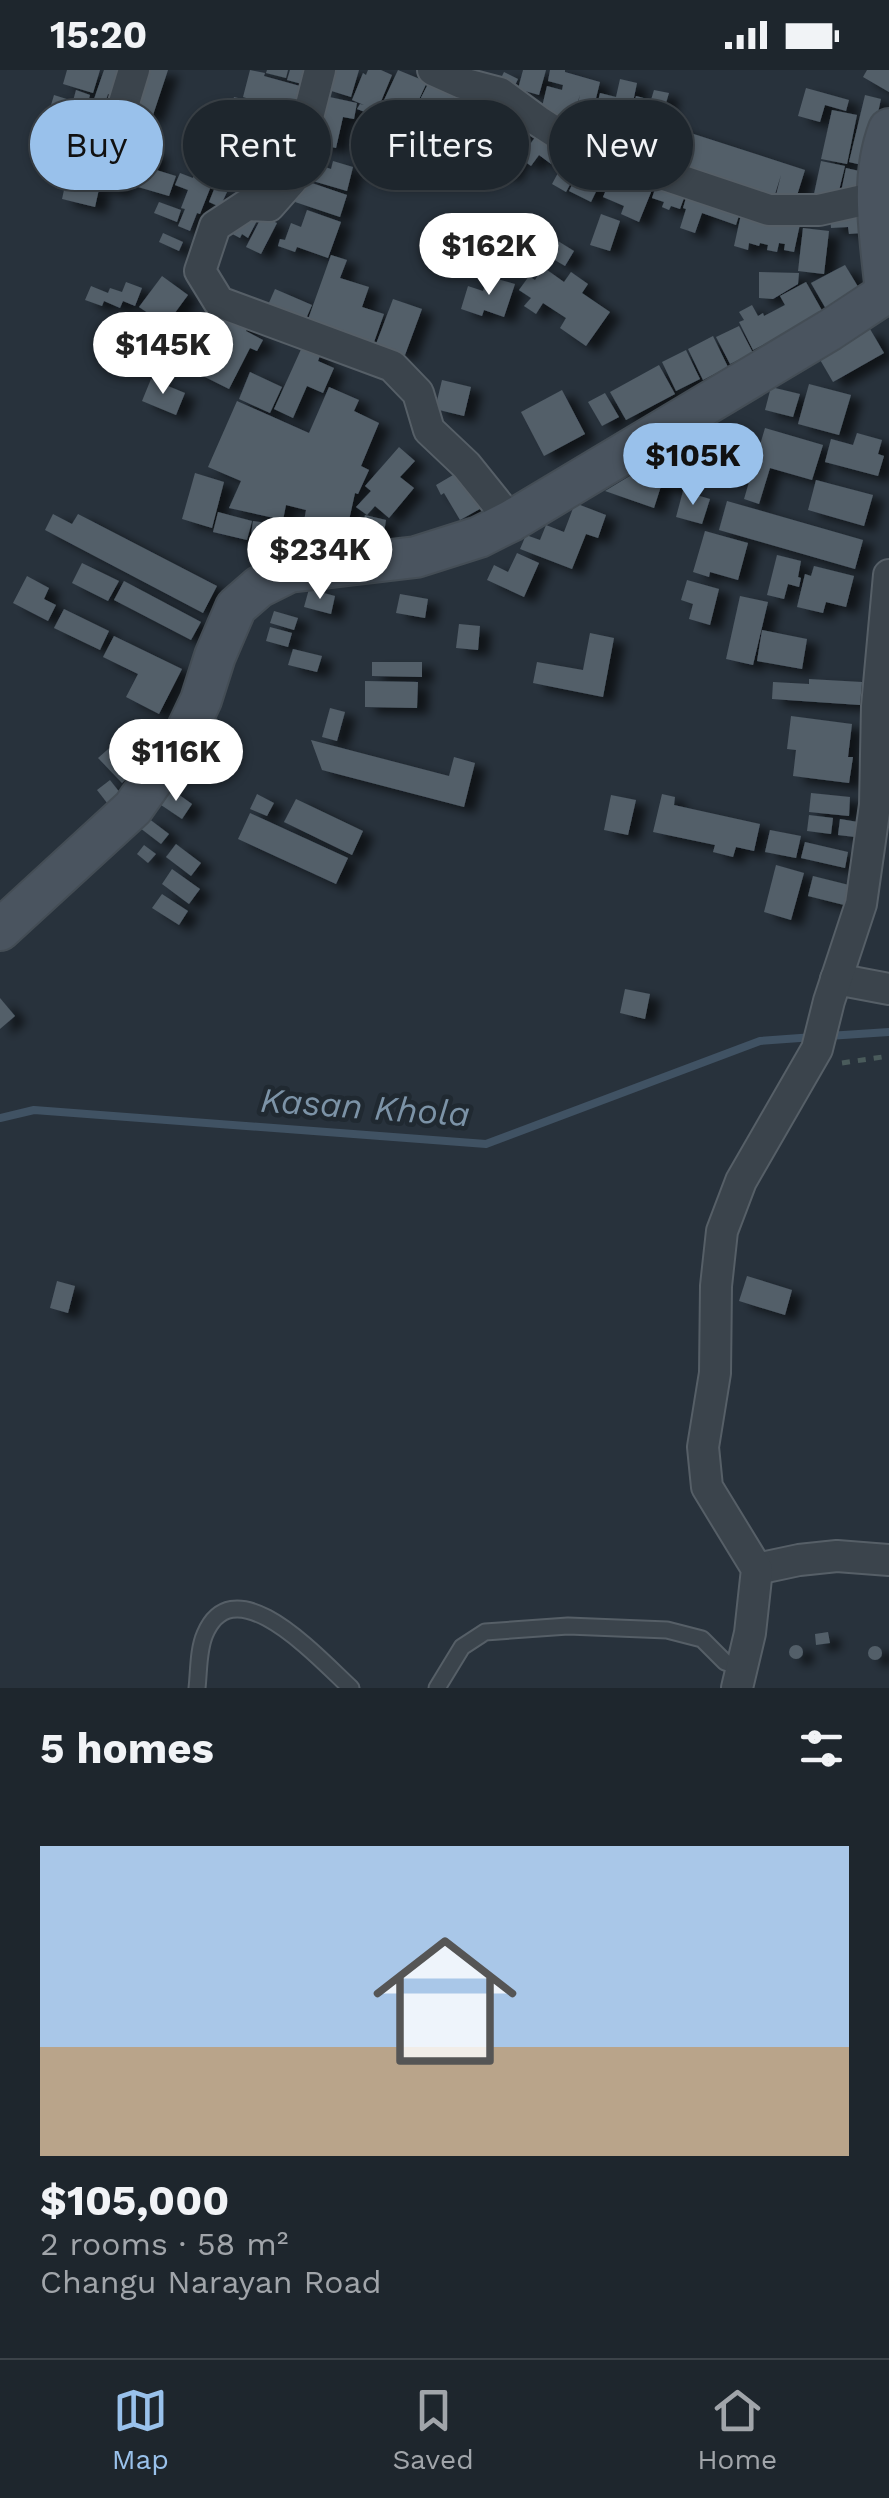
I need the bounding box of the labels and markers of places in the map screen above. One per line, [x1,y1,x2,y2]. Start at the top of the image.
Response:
pin: $162K [419,213,559,298]
pin: $145K [93,312,233,397]
pin: $105K [623,423,763,508]
pin: $234K [250,517,390,602]
pin: $116K [106,719,246,804]

